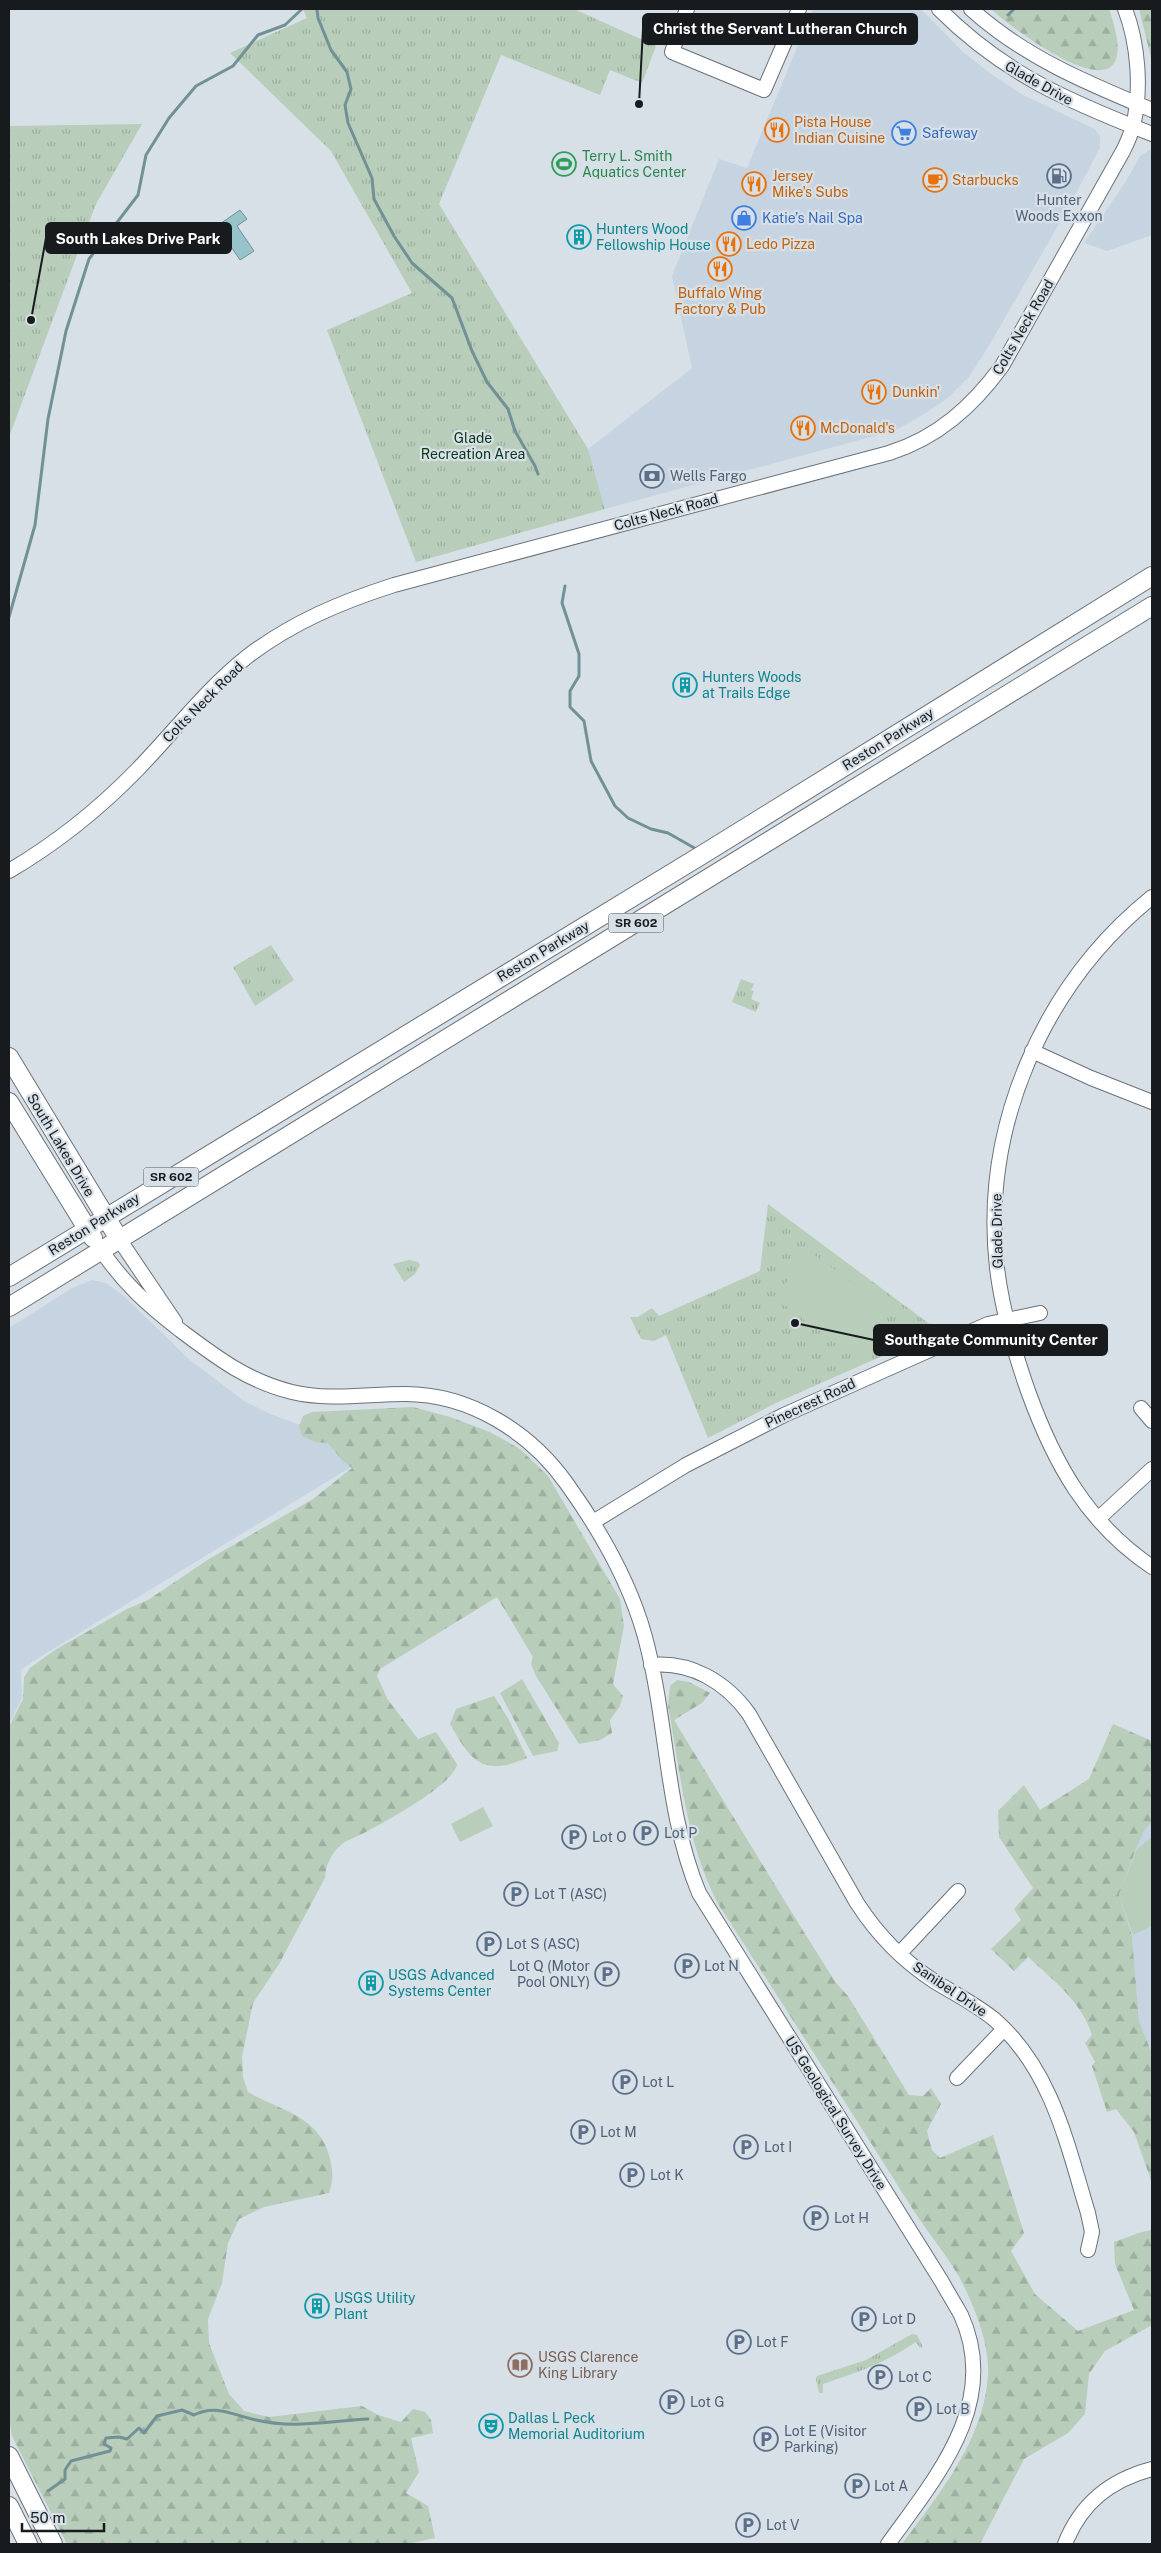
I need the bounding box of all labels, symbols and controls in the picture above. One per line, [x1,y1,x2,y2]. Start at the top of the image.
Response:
callout: Christ the Servant Lutheran Church [643,14,917,44]
text: Christ the Servant Lutheran Church [653,20,907,37]
street label: Glade Drive [1002,58,1076,108]
place label: Pista House Indian Cuisine [794,114,885,146]
restaurant icon: Pista House Indian Cuisine [764,117,790,143]
supermarket icon: Safeway [891,120,917,146]
place label: Safeway [922,125,978,141]
place label: Terry L. Smith Aquatics Center [582,148,687,180]
sports icon: Terry L. Smith Aquatics Center [551,151,577,177]
fuel station icon: Hunter Woods Exxon [1046,163,1072,189]
cafe icon: Starbucks [922,167,948,193]
place label: Jersey Mike's Subs [772,168,848,200]
restaurant icon: Jersey Mike's Subs [741,171,767,197]
place label: Starbucks [952,172,1018,188]
place label: Hunter Woods Exxon [1015,192,1103,224]
shop icon: Katie’s Nail Spa [731,205,757,231]
place label: Katie’s Nail Spa [762,210,863,226]
place label: Hunters Wood Fellowship House [596,221,711,253]
callout: South Lakes Drive Park [46,223,231,253]
building icon: Hunters Wood Fellowship House [566,224,592,250]
text: South Lakes Drive Park [56,230,221,247]
restaurant icon: Ledo Pizza [716,231,742,257]
place label: Ledo Pizza [746,236,815,252]
restaurant icon: Buffalo Wing Factory & Pub [707,256,733,282]
street label: Colts Neck Road [989,276,1057,378]
place label: Buffalo Wing Factory & Pub [674,285,766,317]
restaurant icon: Dunkin' [861,379,887,405]
place label: Dunkin' [892,384,940,400]
restaurant icon: McDonald's [790,415,816,441]
place label: McDonald's [820,420,895,436]
park label: Glade Recreation Area [421,430,525,462]
bank icon: Wells Fargo [639,463,665,489]
place label: Wells Fargo [670,468,747,484]
street label: Colts Neck Road [612,490,720,534]
street label: Colts Neck Road [159,658,247,746]
place label: Hunters Woods at Trails Edge [702,669,801,701]
building icon: Hunters Woods at Trails Edge [672,672,698,698]
street label: Reston Parkway [839,704,937,773]
road number: SR 602 [608,914,664,932]
street label: Reston Parkway [494,917,592,985]
street label: South Lakes Drive [24,1091,98,1199]
road number: SR 602 [144,1168,198,1186]
street label: Reston Parkway [45,1189,143,1258]
street label: Glade Drive [988,1193,1006,1269]
callout: Southgate Community Center [874,1325,1107,1355]
text: Southgate Community Center [884,1331,1098,1348]
street label: Pinecrest Road [762,1375,858,1431]
parking icon: Lot P [633,1820,659,1846]
parking icon: Lot O [561,1824,587,1850]
place label: Lot P [664,1825,697,1841]
place label: Lot O [592,1829,627,1845]
parking icon: Lot T (ASC) [503,1881,529,1907]
place label: Lot T (ASC) [534,1886,607,1902]
parking icon: Lot S (ASC) [476,1931,502,1957]
place label: Lot S (ASC) [506,1936,580,1952]
parking icon: Lot N [674,1953,700,1979]
place label: Lot Q (Motor Pool ONLY) [509,1958,590,1990]
place label: Lot N [704,1958,739,1974]
street label: Sanibel Drive [910,1958,990,2020]
parking icon: Lot Q (Motor Pool ONLY) [594,1961,620,1987]
place label: USGS Advanced Systems Center [388,1967,495,1999]
building icon: USGS Advanced Systems Center [358,1970,384,1996]
street label: US Geological Survey Drive [782,2033,890,2193]
parking icon: Lot L [612,2069,638,2095]
place label: Lot L [642,2074,674,2090]
parking icon: Lot M [570,2119,596,2145]
place label: Lot M [600,2124,637,2140]
parking icon: Lot I [733,2134,759,2160]
place label: Lot I [764,2139,792,2155]
parking icon: Lot K [619,2162,645,2188]
place label: Lot K [650,2167,684,2183]
parking icon: Lot H [803,2205,829,2231]
place label: Lot H [834,2210,869,2226]
place label: USGS Utility Plant [334,2290,416,2322]
building icon: USGS Utility Plant [304,2293,330,2319]
parking icon: Lot D [851,2306,877,2332]
place label: Lot D [882,2311,916,2327]
parking icon: Lot F [726,2329,752,2355]
place label: Lot F [756,2334,789,2350]
place label: USGS Clarence King Library [538,2349,638,2381]
library icon: USGS Clarence King Library [507,2352,533,2378]
parking icon: Lot C [867,2364,893,2390]
place label: Lot C [898,2369,932,2385]
parking icon: Lot G [659,2389,685,2415]
place label: Lot G [690,2394,725,2410]
parking icon: Lot B [906,2396,932,2422]
place label: Lot B [936,2401,970,2417]
place label: Dallas L Peck Memorial Auditorium [508,2410,645,2442]
theatre icon: Dallas L Peck Memorial Auditorium [478,2413,504,2439]
place label: Lot E (Visitor Parking) [784,2423,867,2455]
parking icon: Lot E (Visitor Parking) [753,2426,779,2452]
parking icon: Lot A [844,2473,870,2499]
place label: Lot A [874,2478,908,2494]
scale bar [22,2500,105,2532]
text: 50 m [30,2509,65,2526]
parking icon: Lot V [735,2512,761,2538]
place label: Lot V [766,2517,800,2533]

